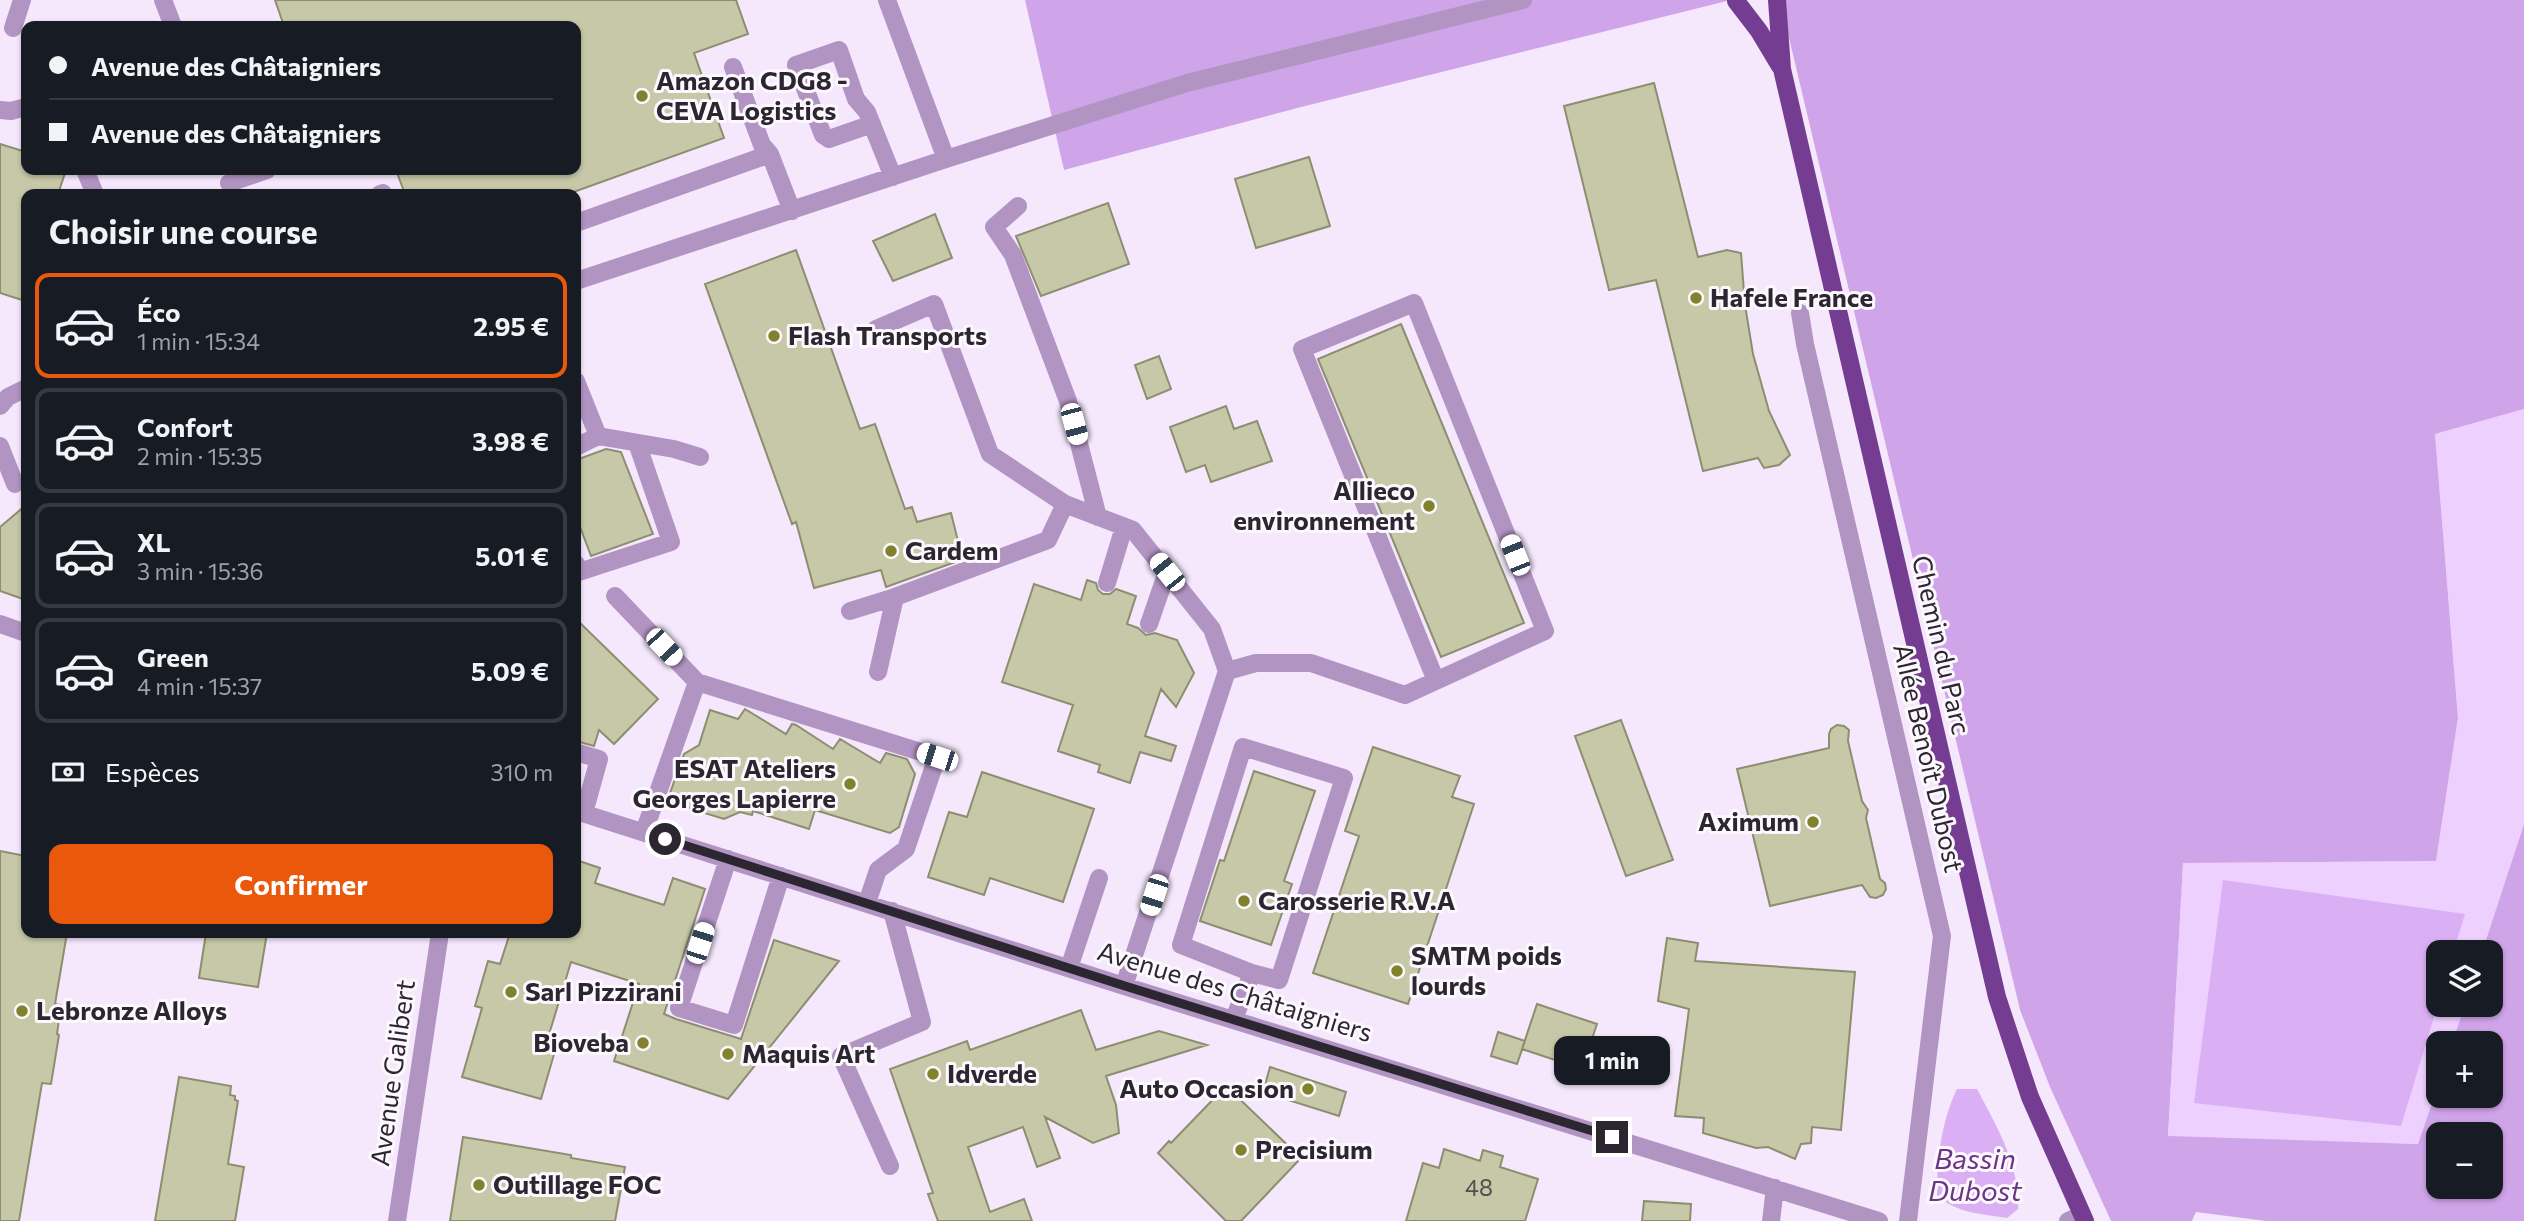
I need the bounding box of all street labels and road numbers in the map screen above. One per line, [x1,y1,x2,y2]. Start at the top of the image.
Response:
street label: Chemin du Parc [1907,552,1978,737]
street label: Allée Benoît Dubost [1888,640,1971,875]
street label: Avenue des Châtaigniers [1094,934,1376,1047]
street label: Avenue Galibert [363,978,420,1168]

